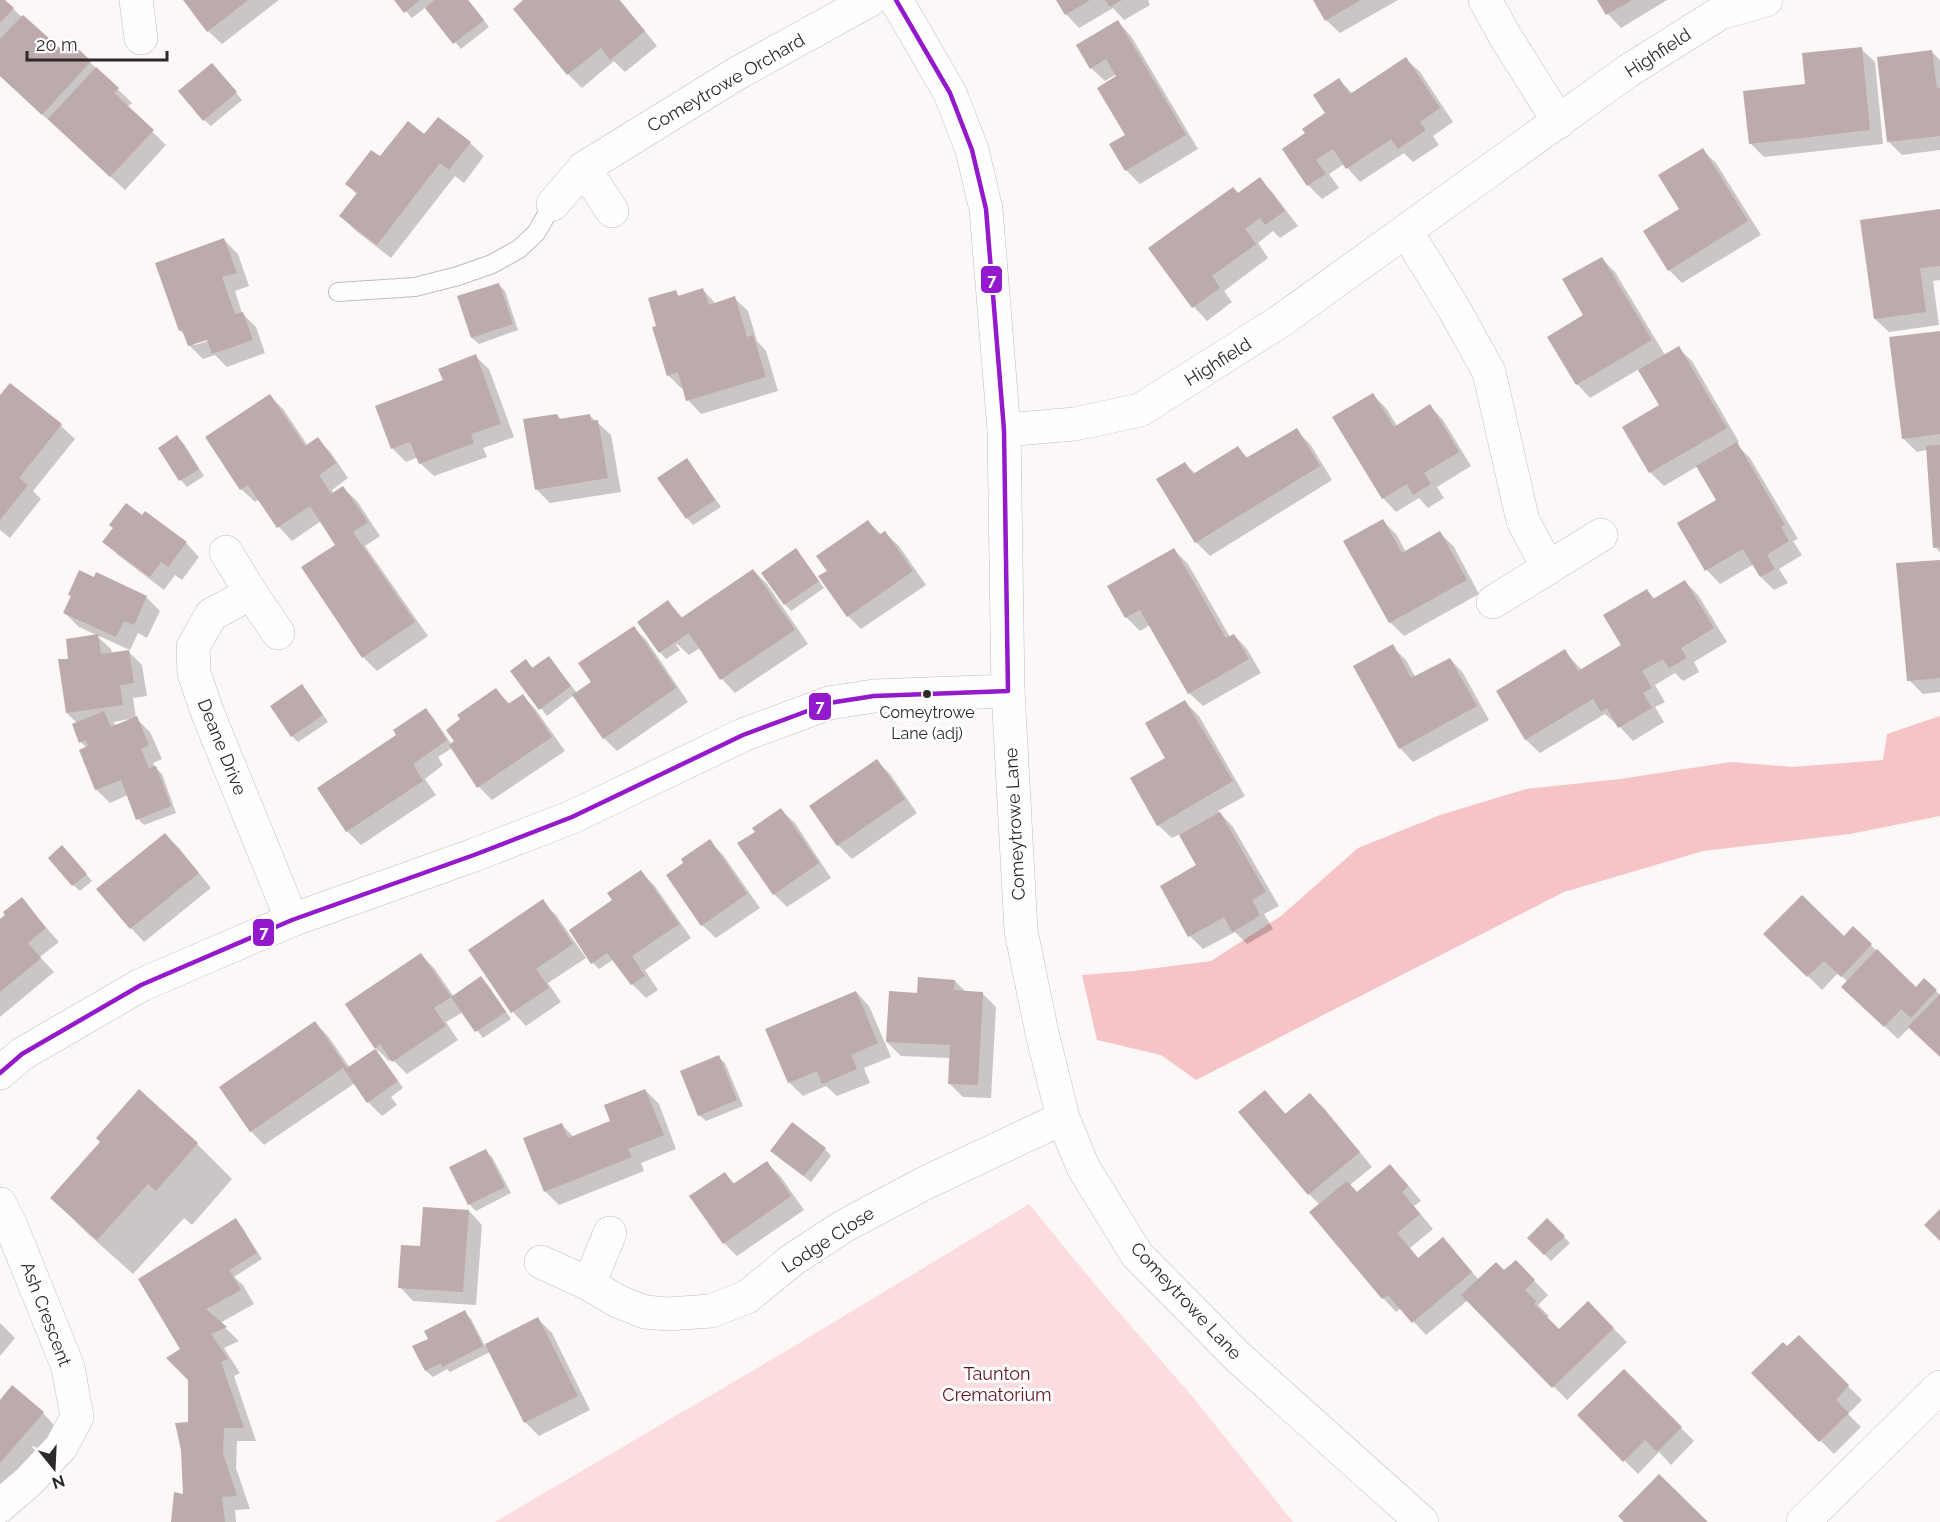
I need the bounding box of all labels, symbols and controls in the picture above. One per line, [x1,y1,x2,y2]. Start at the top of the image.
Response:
street label: Highfield [1621,23,1695,82]
scale bar [27,24,166,62]
street label: Comeytrowe Orchard [643,29,808,136]
text: 20 m [36,34,78,55]
line badge: 7 [980,265,1003,294]
text: 7 [988,271,997,290]
street label: Highfield [1181,333,1255,390]
marker: Comeytrowe Lane (adj) [921,688,933,700]
line badge: 7 [808,692,832,721]
street label: Deane Drive [194,696,251,798]
text: 7 [816,697,825,716]
place label: Comeytrowe Lane (adj) [879,703,975,743]
street label: Comeytrowe Lane [1000,747,1029,901]
line badge: 7 [252,918,275,947]
text: 7 [260,923,269,942]
street label: Lodge Close [778,1202,878,1277]
street label: Comeytrowe Lane [1127,1238,1246,1364]
street label: Ash Crescent [17,1259,76,1369]
park label: Taunton Crematorium [942,1363,1052,1405]
north arrow [24,1438,84,1498]
text: N [50,1471,67,1493]

